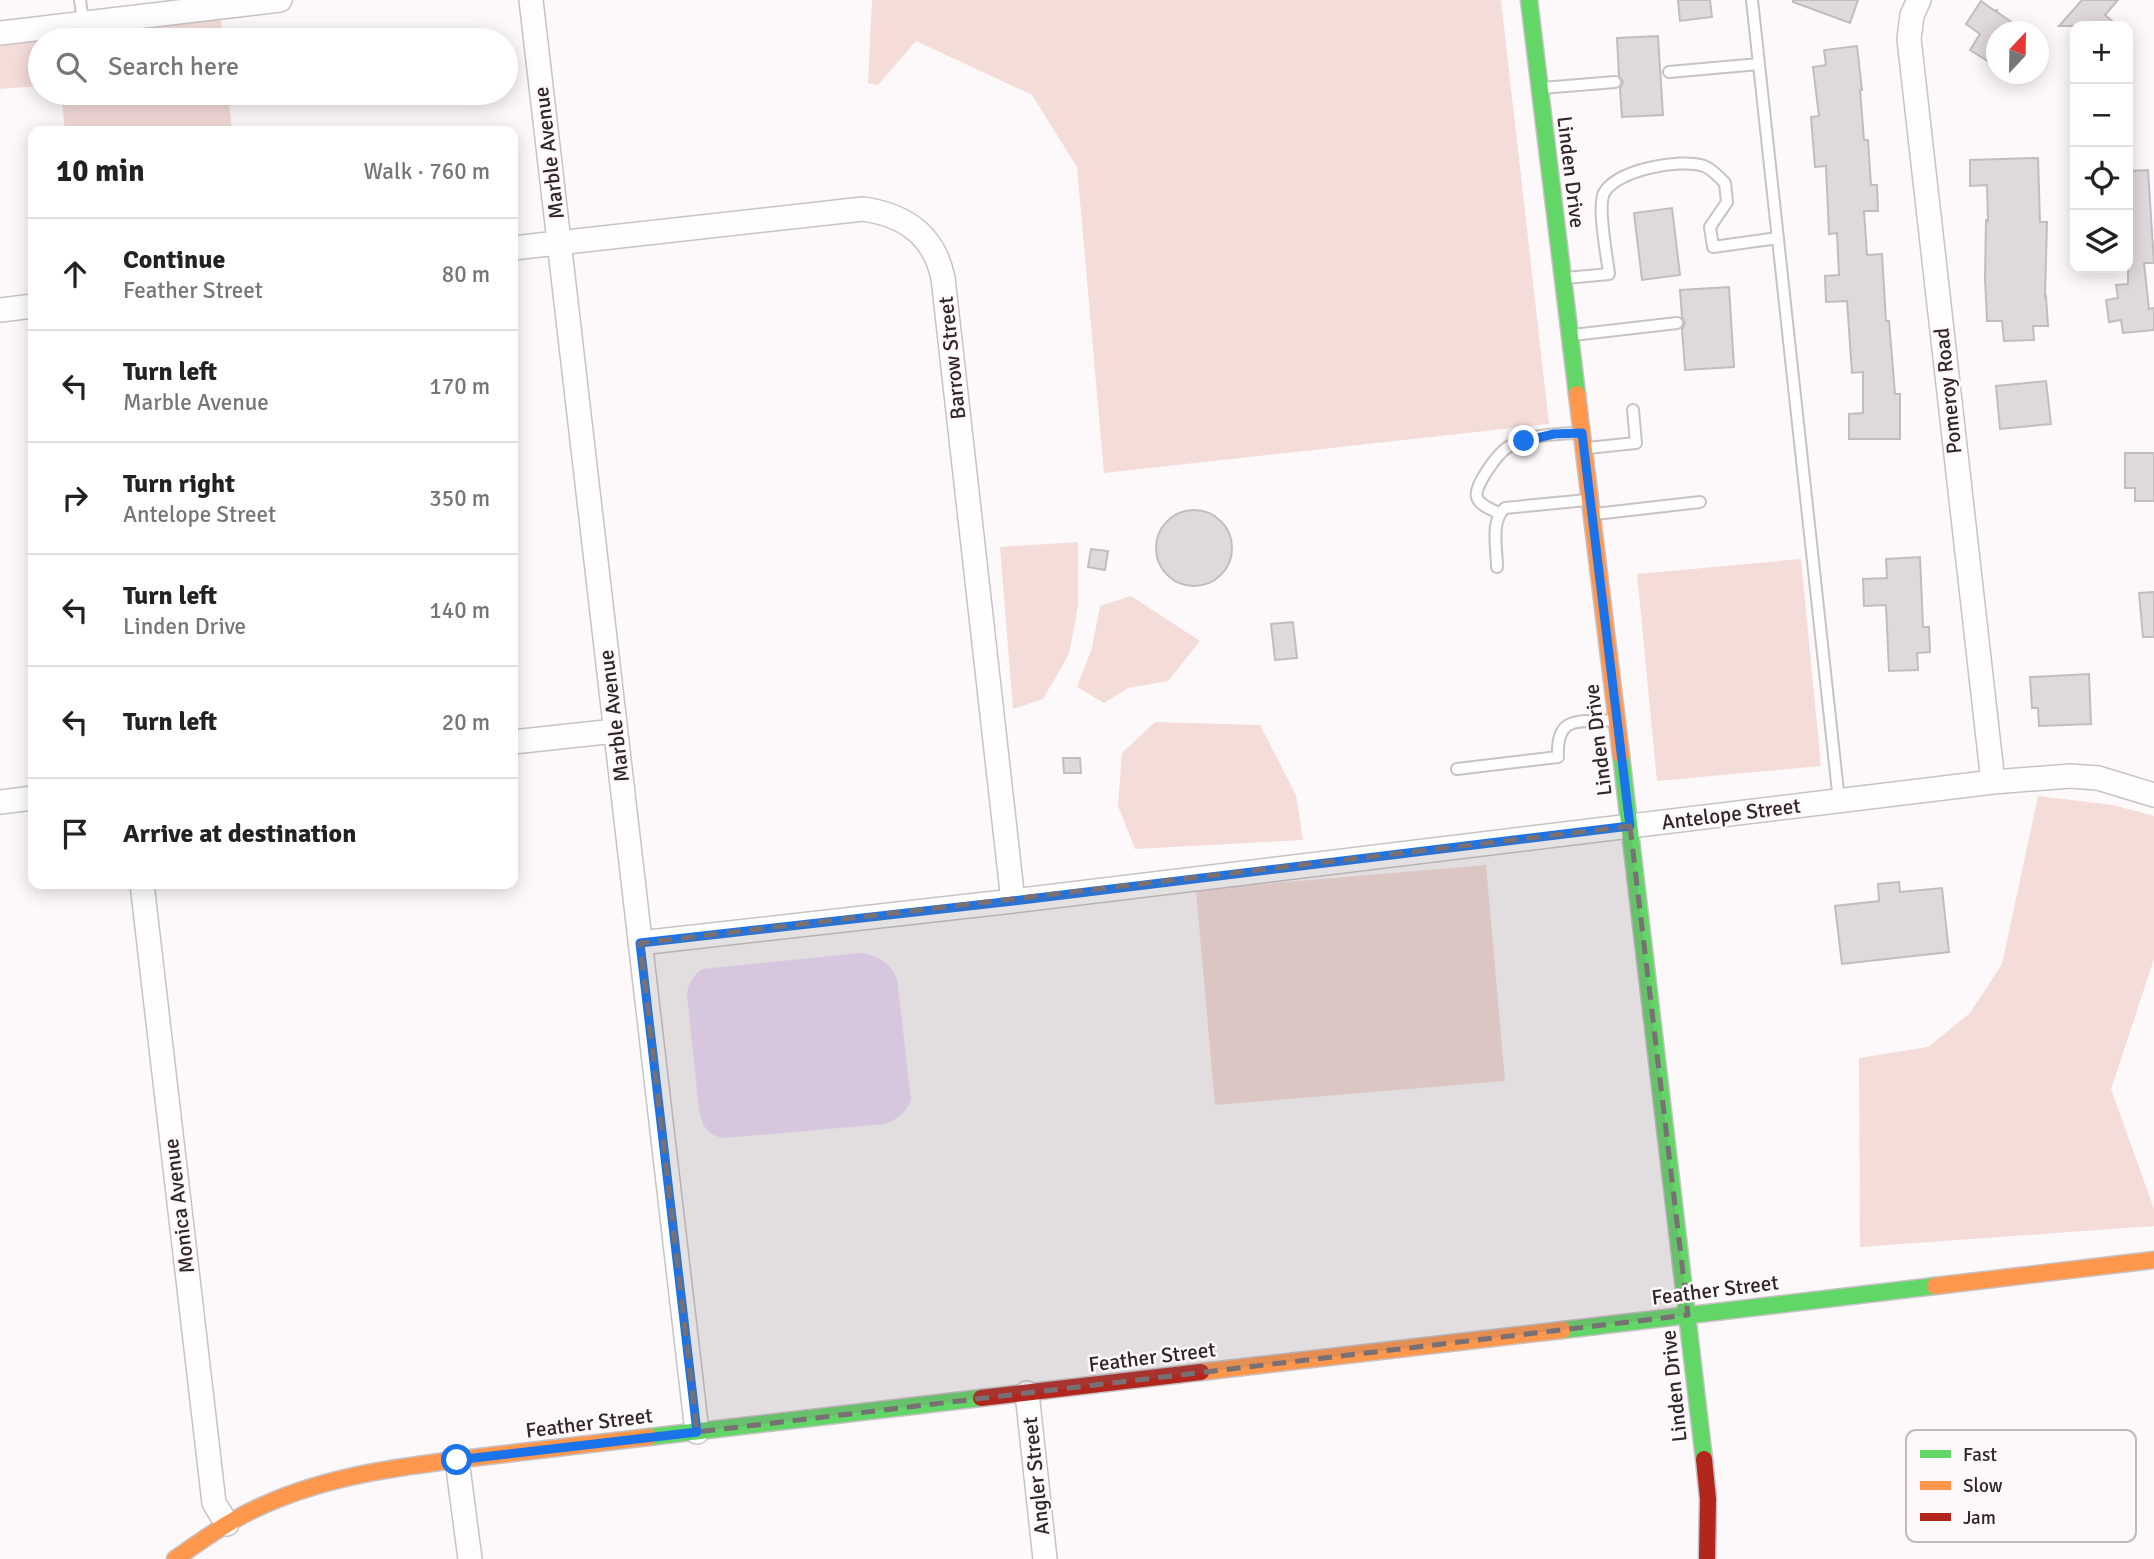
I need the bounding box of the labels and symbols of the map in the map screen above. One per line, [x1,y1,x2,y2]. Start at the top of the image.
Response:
north arrow [1986,21,2049,84]
street label: Marble Avenue [528,85,570,221]
street label: Linden Drive [1551,115,1591,229]
street label: Barrow Street [933,295,971,421]
street label: Pomeroy Road [1928,327,1968,455]
route end [1508,425,1539,456]
street label: Marble Avenue [593,648,635,784]
street label: Linden Drive [1578,683,1618,797]
street label: Antelope Street [1660,793,1802,835]
street label: Monica Avenue [158,1137,200,1275]
street label: Feather Street [1650,1269,1780,1311]
street label: Linden Drive [1655,1329,1693,1443]
street label: Feather Street [1087,1336,1217,1378]
street label: Feather Street [524,1402,654,1444]
street label: Angler Street [1017,1416,1055,1536]
legend [1906,1430,2136,1542]
text: Fast [1963,1443,1997,1467]
route start [441,1444,472,1475]
text: Slow [1963,1474,2003,1498]
text: Jam [1963,1506,1996,1530]

